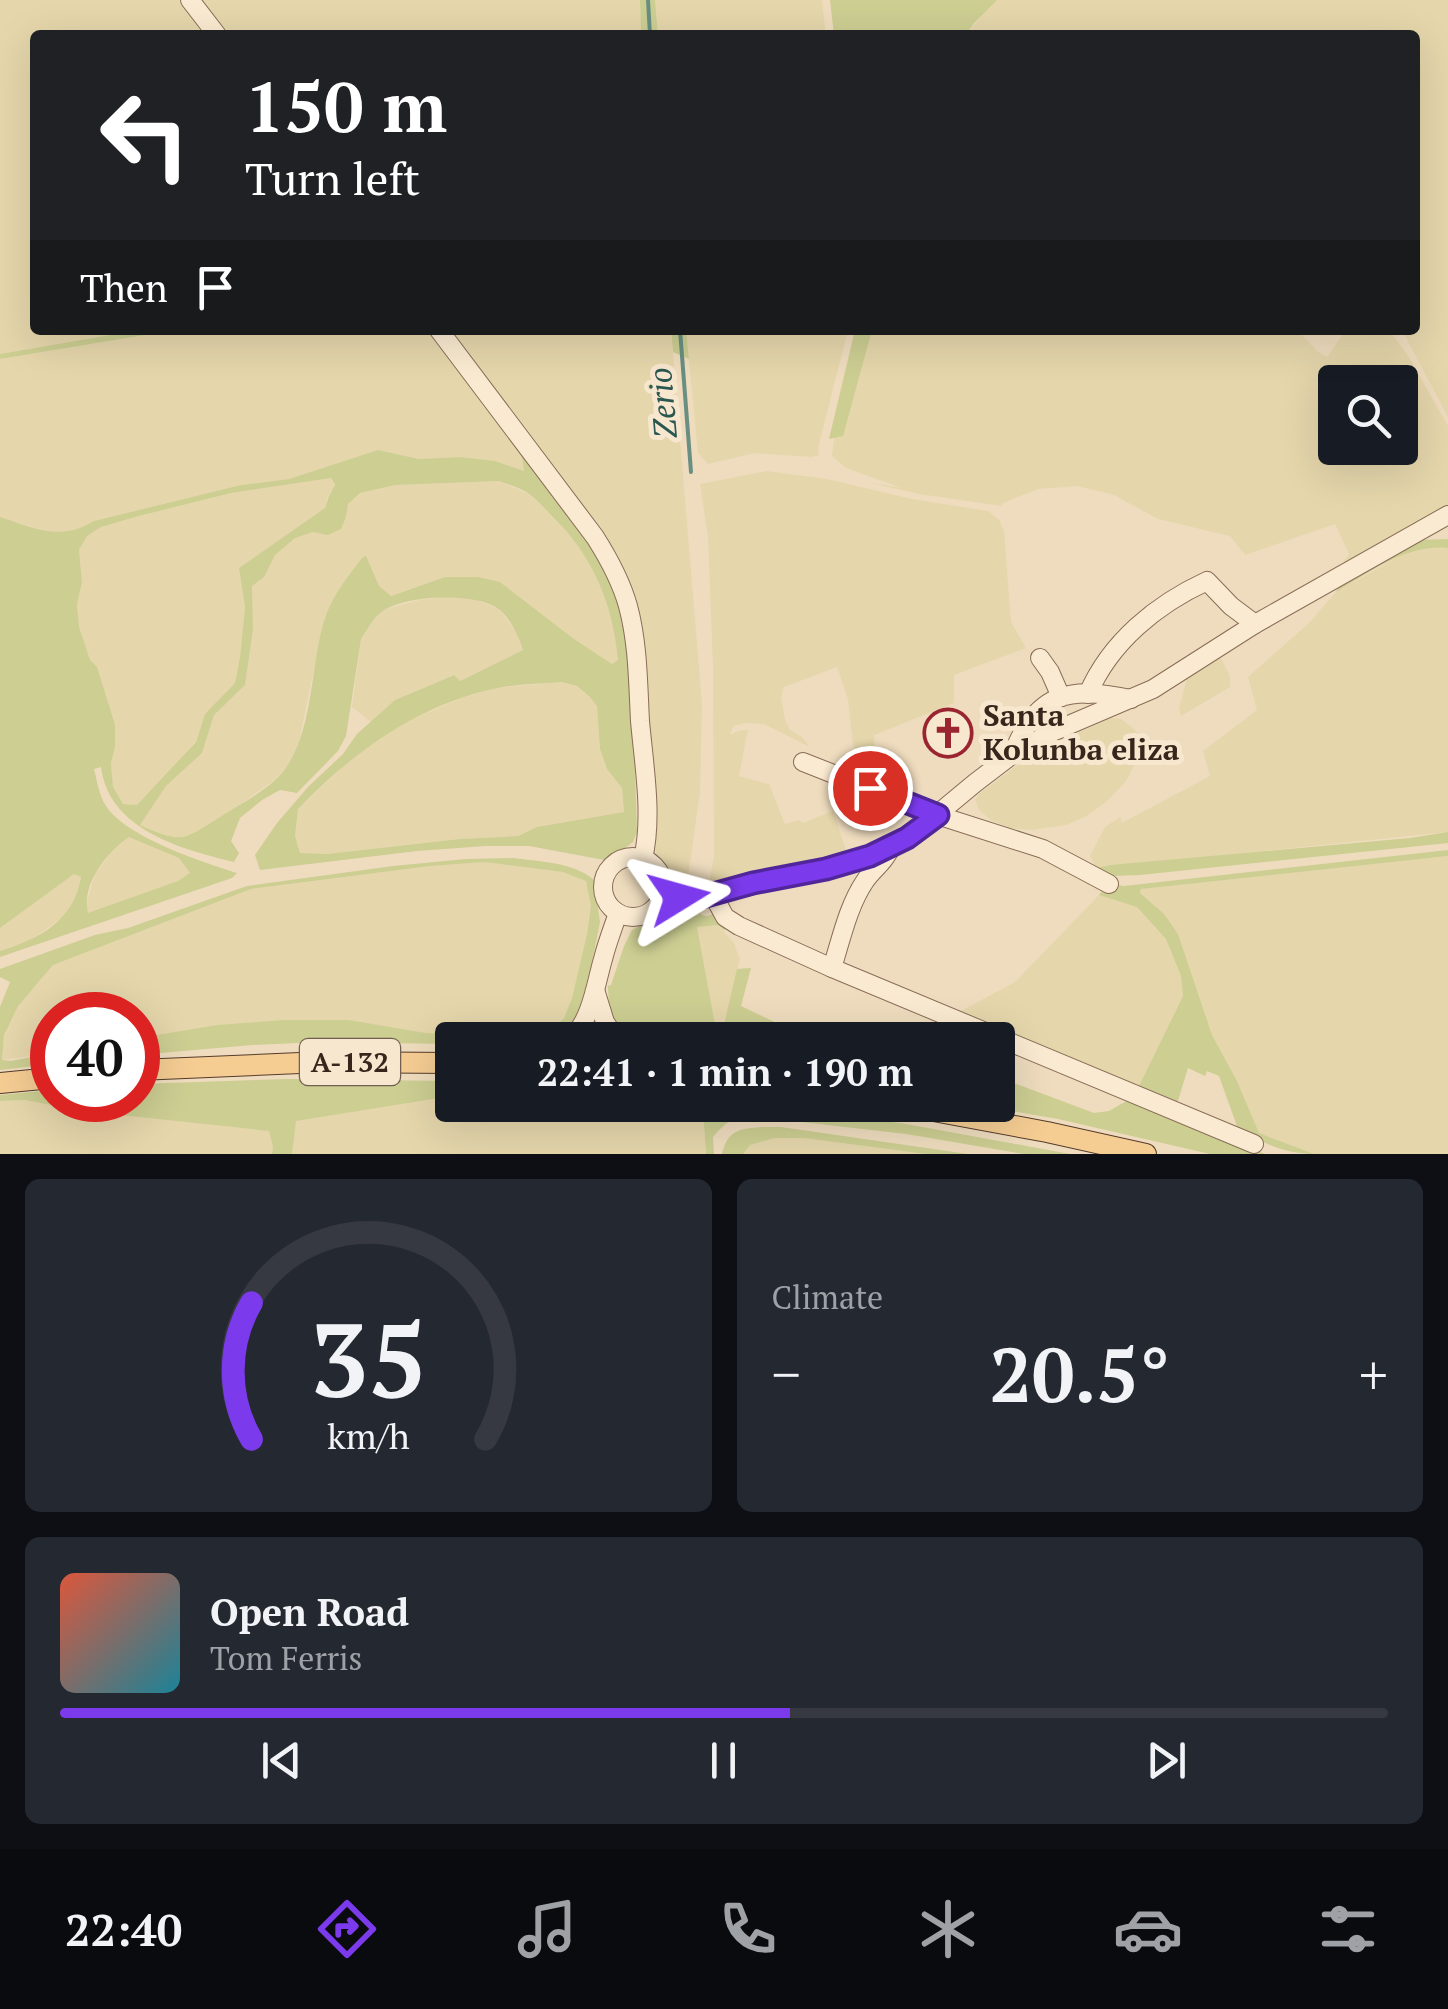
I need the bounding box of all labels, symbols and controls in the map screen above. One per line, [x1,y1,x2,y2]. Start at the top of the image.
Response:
text: 150 m [245,59,447,152]
icon: left [80,70,210,200]
text: Turn left [245,148,420,208]
icon: arrive [188,260,243,315]
text: Then [80,263,168,313]
map controls [1318,365,1418,465]
button: search [1318,365,1418,465]
water label: Zerio [638,366,686,440]
place label: Santa Kolunba eliza [983,695,1180,769]
church icon: Santa Kolunba eliza [922,707,974,759]
pin [828,746,913,831]
icon: arrive [843,761,898,816]
position arrow [627,845,731,949]
speed limit sign: 40 [30,992,160,1122]
road number: A-132 [300,1039,400,1085]
text: 22:41 · 1 min · 190 m [537,1047,913,1097]
text: Climate [772,1276,883,1318]
text: 35 [309,1289,427,1427]
text: 20.5° [990,1324,1170,1423]
text: − [772,1337,801,1410]
text: + [1359,1337,1388,1410]
text: km/h [327,1412,410,1459]
text: Open Road [210,1587,409,1637]
text: Tom Ferris [210,1637,362,1679]
icon: previous [254,1733,309,1788]
icon: pause [696,1733,751,1788]
icon: next [1139,1733,1194,1788]
icon: directions [312,1894,382,1964]
icon: music [512,1894,582,1964]
icon: phone [713,1894,783,1964]
icon: climate [913,1894,983,1964]
icon: car [1113,1894,1183,1964]
icon: filters [1313,1894,1383,1964]
text: 22:40 [65,1899,182,1959]

